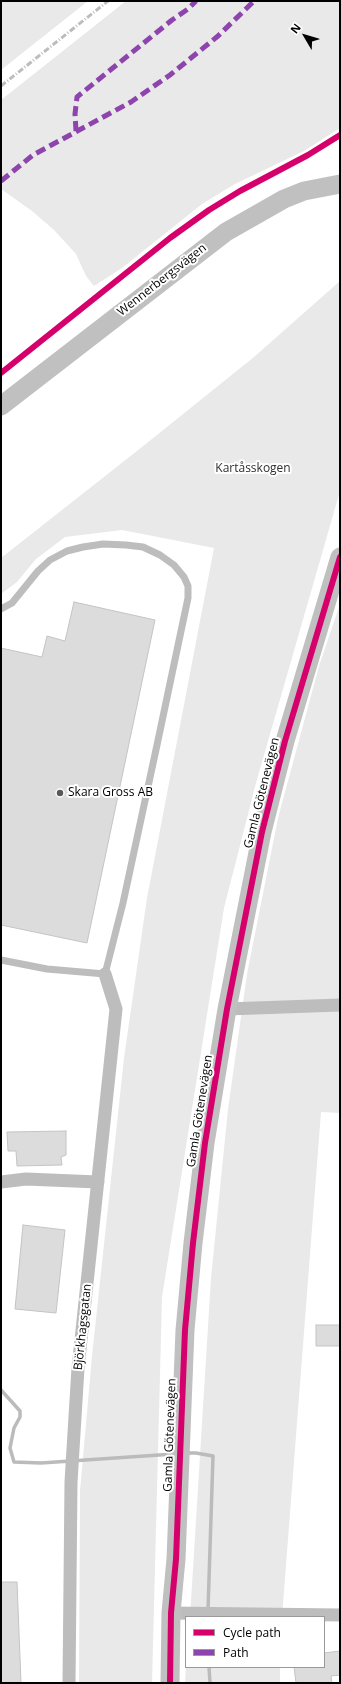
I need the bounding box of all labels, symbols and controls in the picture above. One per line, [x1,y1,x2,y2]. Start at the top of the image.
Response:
north arrow [285,16,325,56]
text: N [286,20,304,36]
street label: Wennerbergsvägen [115,241,209,319]
park label: Kartåsskogen [215,462,291,476]
street label: Gamla Götenevägen [241,736,283,850]
place label: Skara Gross AB [68,786,153,800]
marker: Skara Gross AB [55,788,65,798]
street label: Gamla Götenevägen [184,1054,216,1168]
street label: Björkhagsgatan [71,1283,95,1371]
street label: Gamla Götenevägen [161,1378,179,1492]
legend [185,1616,325,1668]
text: Cycle path [223,1624,281,1641]
text: Path [223,1644,249,1661]

